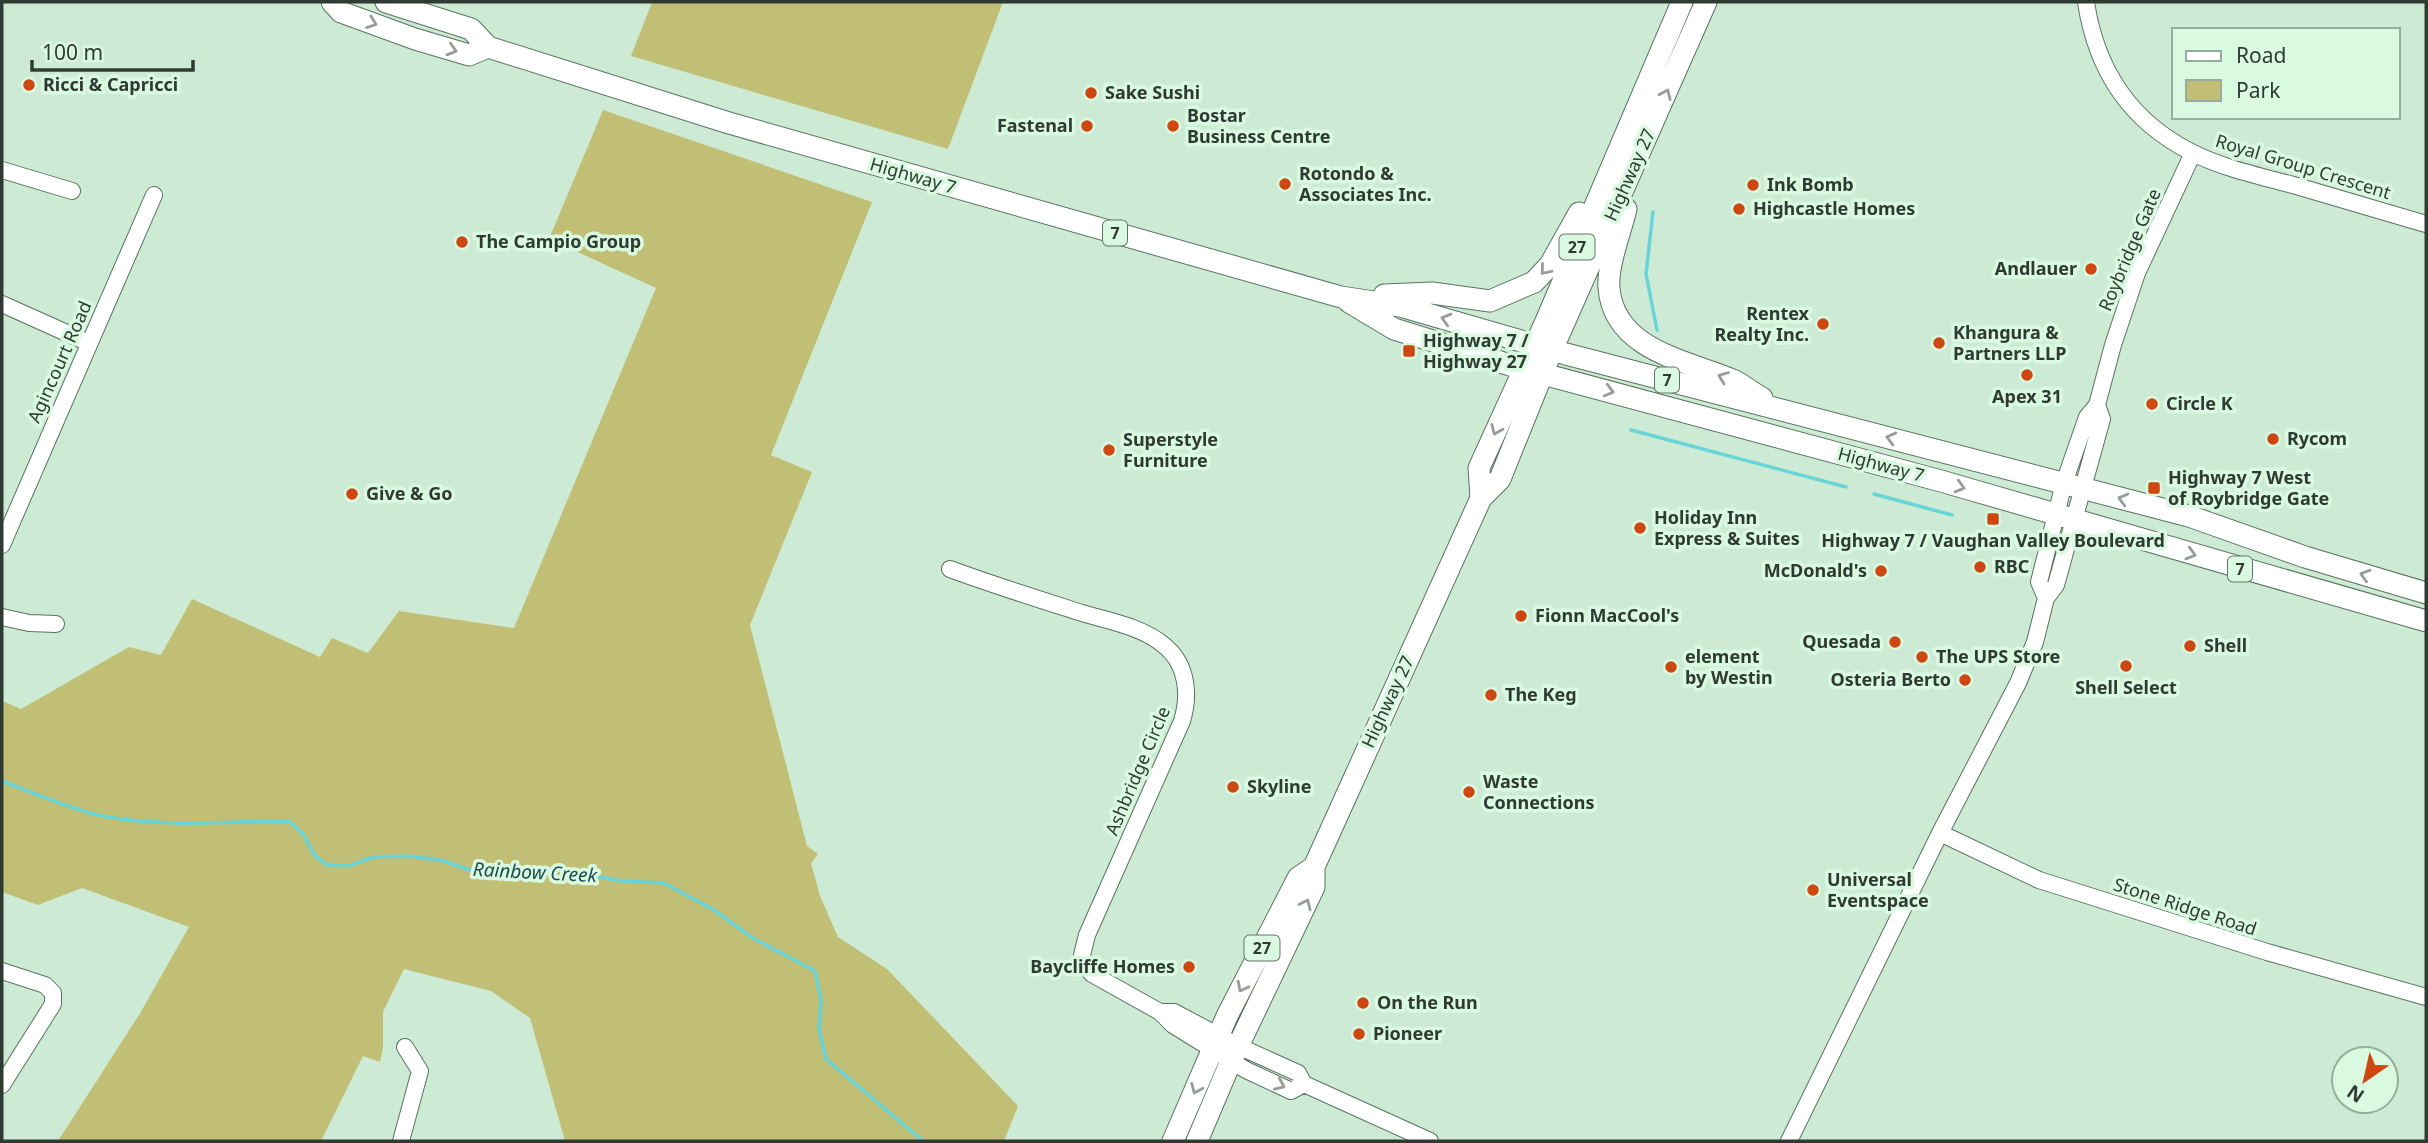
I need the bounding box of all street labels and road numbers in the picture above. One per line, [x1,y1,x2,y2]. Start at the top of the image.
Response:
street label: Highway 27 [1598,125,1660,225]
street label: Royal Group Crescent [2213,128,2394,204]
street label: Highway 7 [867,151,959,199]
street label: Roybridge Gate [2092,185,2166,315]
road number: 7 [1103,220,1127,246]
road number: 27 [1560,234,1594,260]
street label: Agincourt Road [22,297,97,426]
road number: 7 [1655,368,1679,392]
street label: Highway 7 [1835,441,1927,487]
road number: 7 [2228,556,2252,582]
street label: Highway 27 [1355,652,1419,751]
street label: Ashbridge Circle [1099,702,1175,839]
street label: Stone Ridge Road [2111,872,2260,941]
road number: 27 [1244,936,1280,960]

